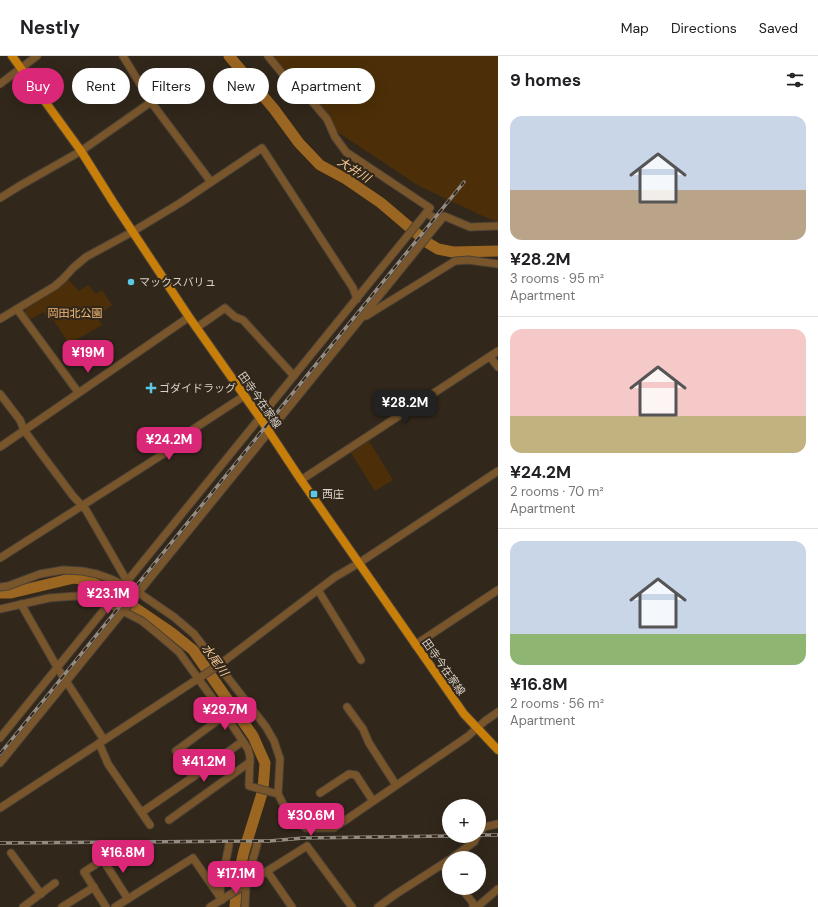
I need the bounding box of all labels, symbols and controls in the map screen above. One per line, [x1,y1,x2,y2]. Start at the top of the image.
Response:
text: Nestly [20,15,80,40]
text: Map [621,19,649,37]
text: Directions [671,19,737,37]
text: Saved [759,19,798,37]
chip: Buy [12,68,64,104]
chip: Rent [72,68,130,104]
chip: Filters [138,68,205,104]
chip: New [213,68,269,104]
chip: Apartment [277,68,375,104]
text: 9 homes [510,69,581,91]
icon: filters [784,69,806,91]
icon: home [622,142,694,214]
water label: 大井川 [334,154,375,187]
text: ¥28.2M [510,248,571,270]
text: 3 rooms · 95 m² [510,270,604,287]
place label: マックスバリュ [139,275,216,289]
marker: マックスバリュ [126,277,136,287]
text: Apartment [510,287,575,304]
park label: 岡田北公園 [48,306,103,320]
pin: ¥19M [64,340,112,374]
text: ¥19M [72,344,104,361]
icon: home [622,355,694,427]
street label: 田寺今在家線 [235,369,285,431]
place label: ゴダイドラッグ [159,381,236,395]
marker: ゴダイドラッグ [146,383,156,393]
pin: ¥28.2M [372,390,438,424]
text: ¥28.2M [382,394,428,411]
pin: ¥24.2M [136,427,202,461]
text: ¥24.2M [146,431,192,448]
text: ¥24.2M [510,461,571,483]
text: 2 rooms · 70 m² [510,483,604,500]
place label: 西庄 [322,487,344,501]
marker: 西庄 [309,489,319,499]
text: Apartment [510,500,575,517]
icon: home [622,567,694,639]
pin: ¥23.1M [75,581,141,615]
text: ¥23.1M [87,585,129,602]
street label: 田寺今在家線 [419,636,469,698]
water label: 水尾川 [198,641,233,681]
text: ¥16.8M [510,673,568,695]
text: 2 rooms · 56 m² [510,695,604,712]
pin: ¥29.7M [192,697,258,731]
text: ¥29.7M [202,701,248,718]
text: Apartment [510,712,575,729]
pin: ¥41.2M [171,749,237,783]
text: ¥41.2M [182,753,226,770]
map controls [442,799,486,895]
button: + [442,799,486,843]
pin: ¥30.6M [278,803,344,837]
text: ¥30.6M [287,807,335,824]
pin: ¥16.8M [90,840,156,874]
text: ¥16.8M [101,844,145,861]
button: − [442,851,486,895]
pin: ¥17.1M [203,861,269,895]
text: ¥17.1M [217,865,255,882]

